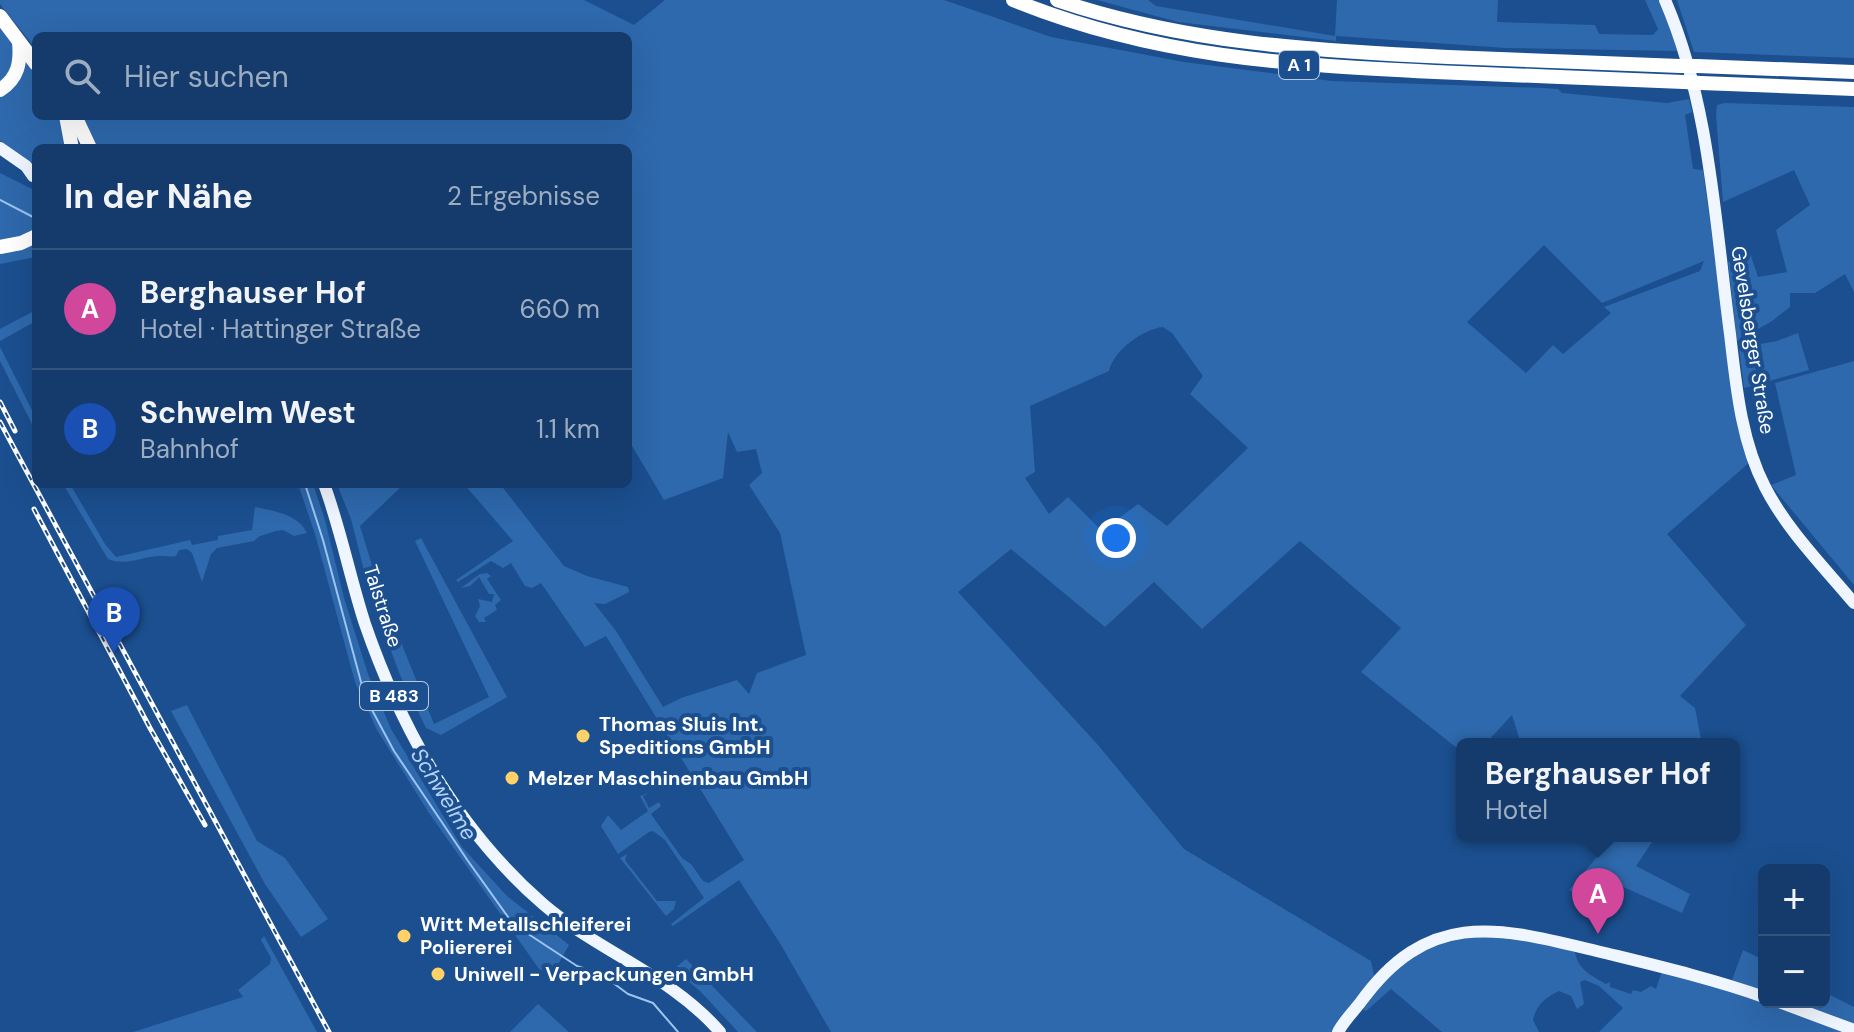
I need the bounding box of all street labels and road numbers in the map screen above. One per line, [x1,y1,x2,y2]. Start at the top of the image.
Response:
road number: A 1 [1279,51,1319,79]
street label: Gevelsberger Straße [1725,244,1781,436]
street label: Talstraße [357,562,409,650]
road number: B 483 [360,682,428,710]

